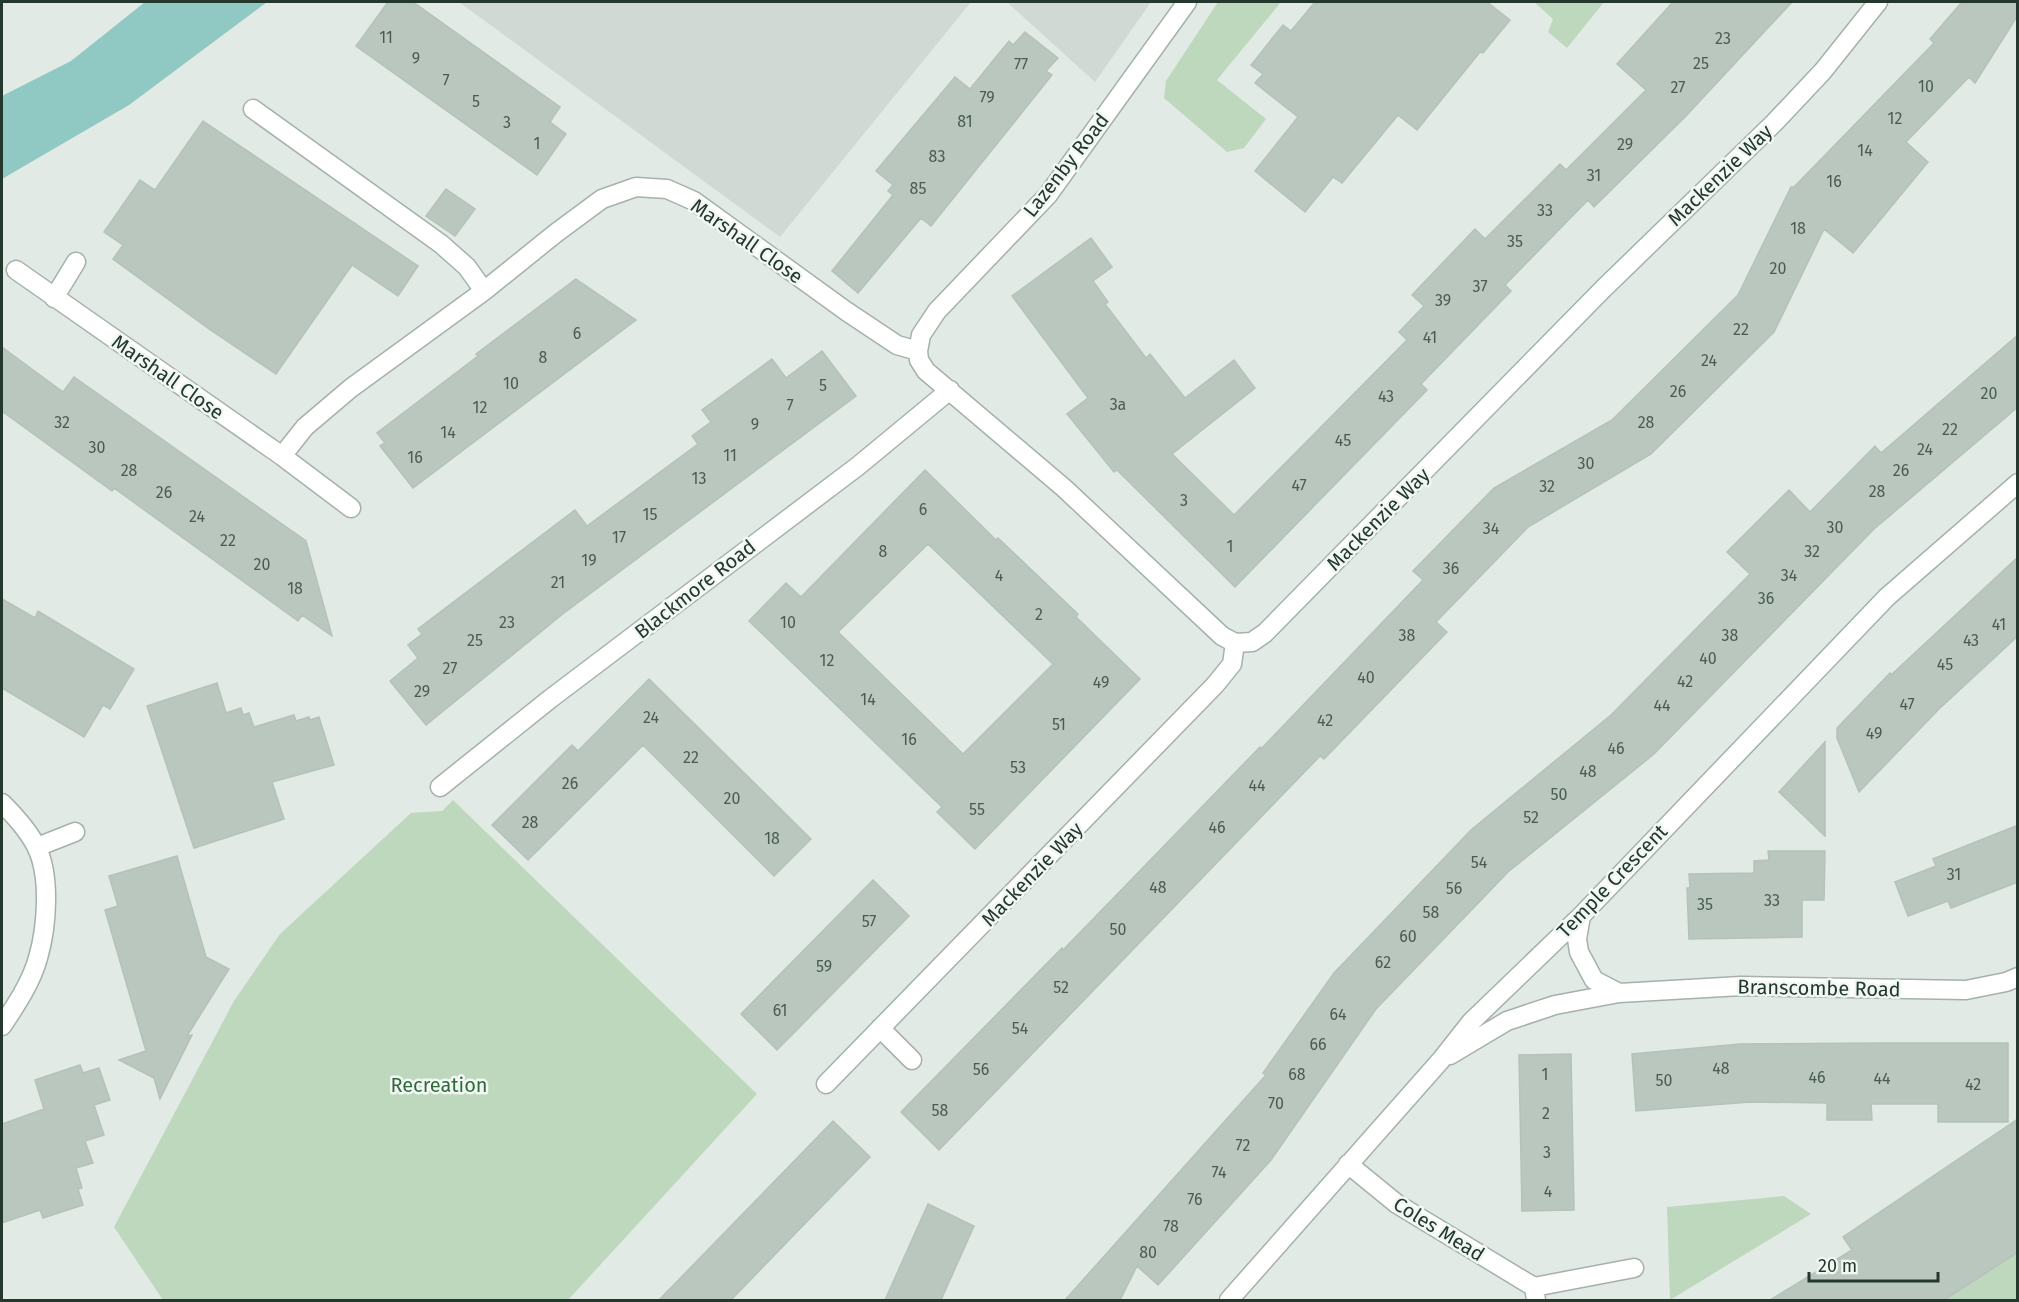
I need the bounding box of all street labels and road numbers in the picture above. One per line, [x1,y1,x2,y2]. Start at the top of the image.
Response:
street label: Lazenby Road [1018,108,1114,222]
street label: Mackenzie Way [1663,119,1777,231]
street label: Marshall Close [686,194,808,288]
street label: Marshall Close [107,330,229,424]
street label: Mackenzie Way [1322,462,1435,575]
street label: Blackmore Road [630,534,760,644]
street label: Mackenzie Way [976,817,1088,931]
street label: Temple Crescent [1552,819,1673,943]
street label: Branscombe Road [1737,975,1901,1001]
street label: Coles Mead [1389,1192,1489,1266]

